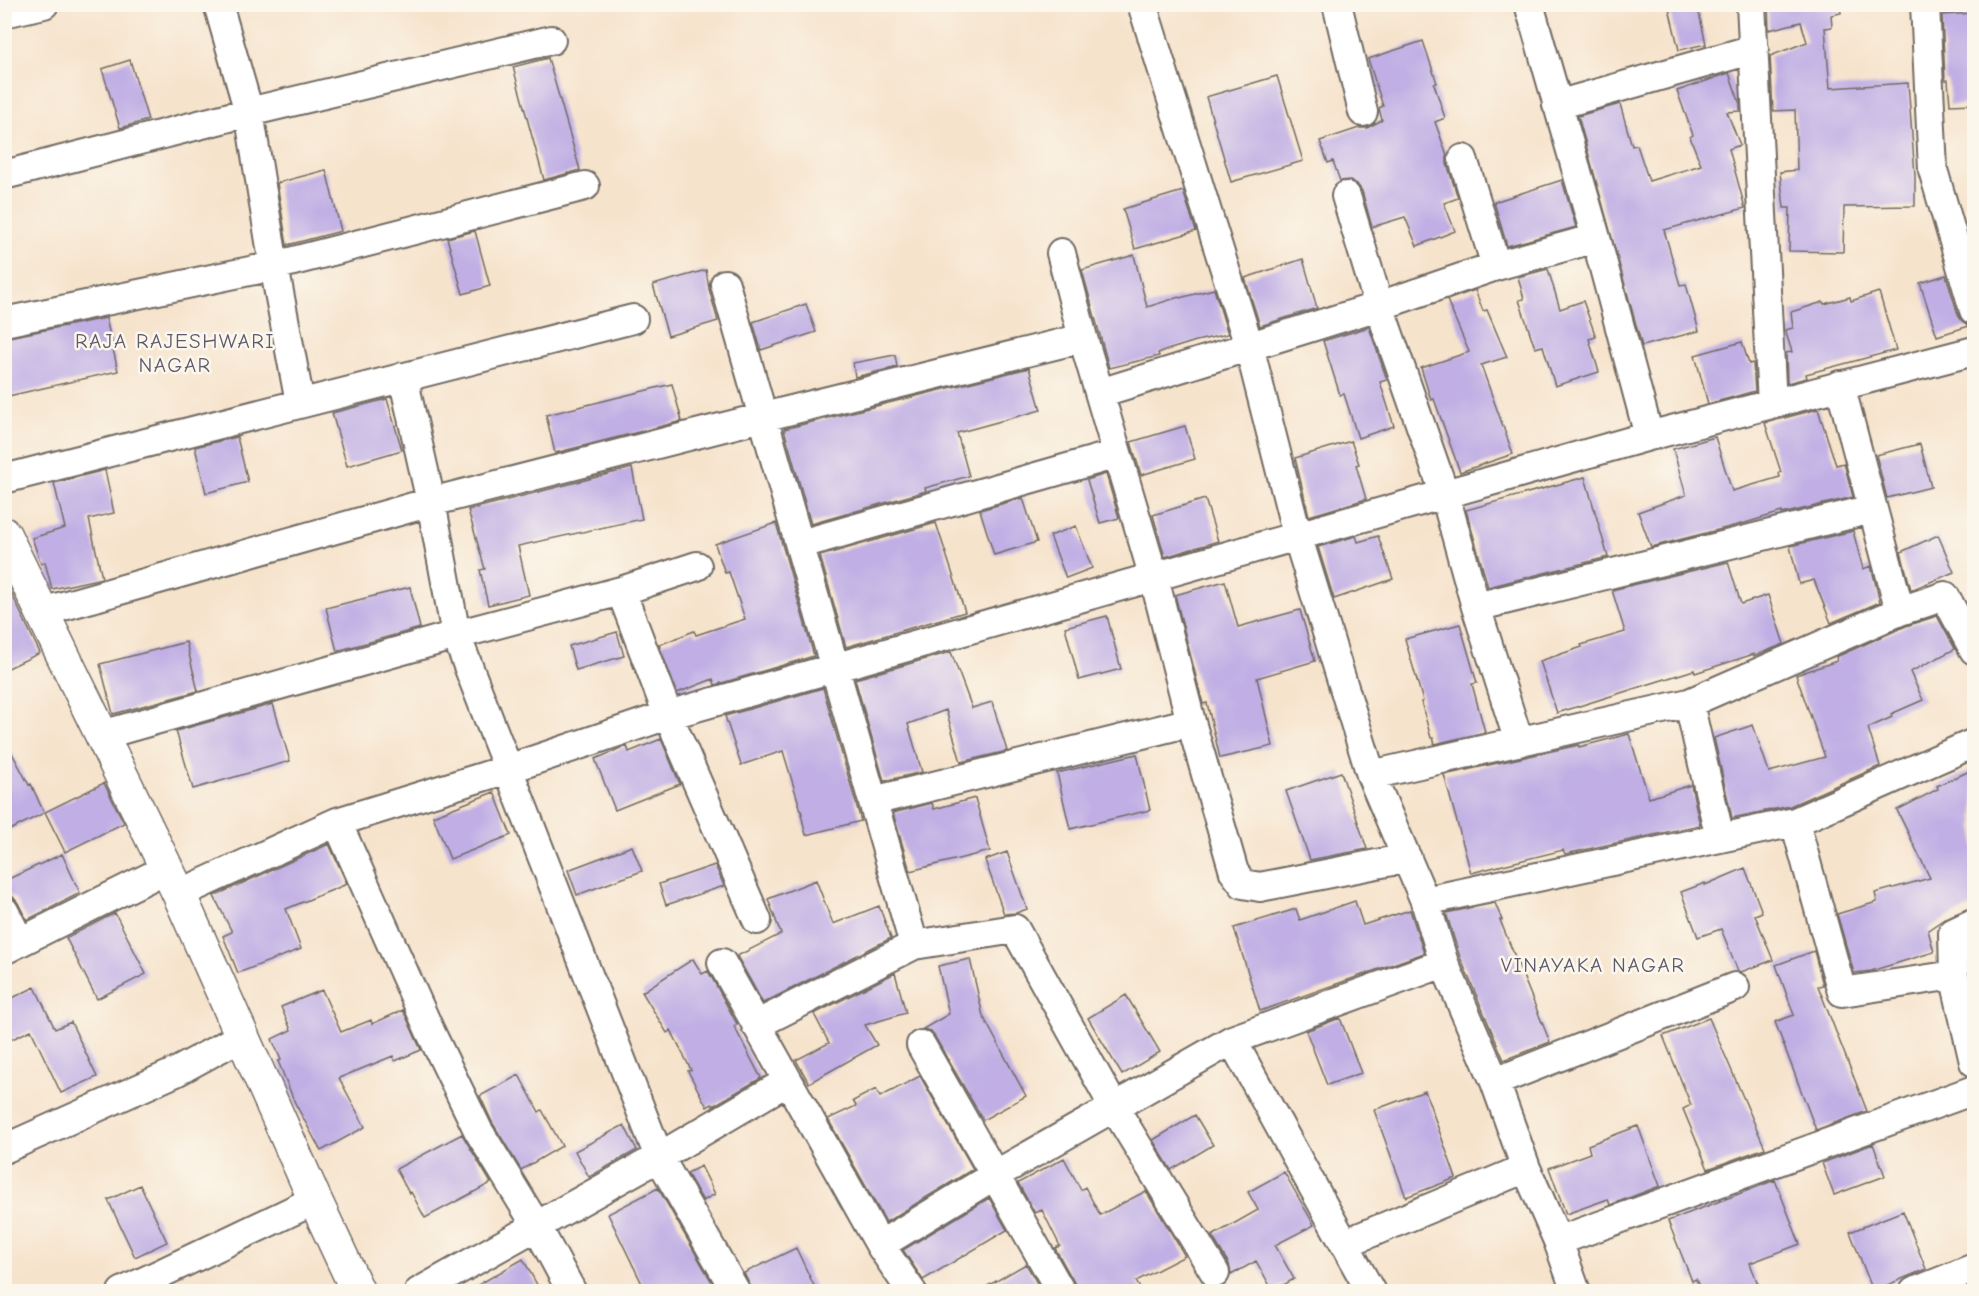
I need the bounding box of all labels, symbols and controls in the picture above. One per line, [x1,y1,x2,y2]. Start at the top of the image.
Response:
district label: RAJA RAJESHWARI NAGAR [75,329,275,377]
district label: VINAYAKA NAGAR [1501,953,1685,977]

